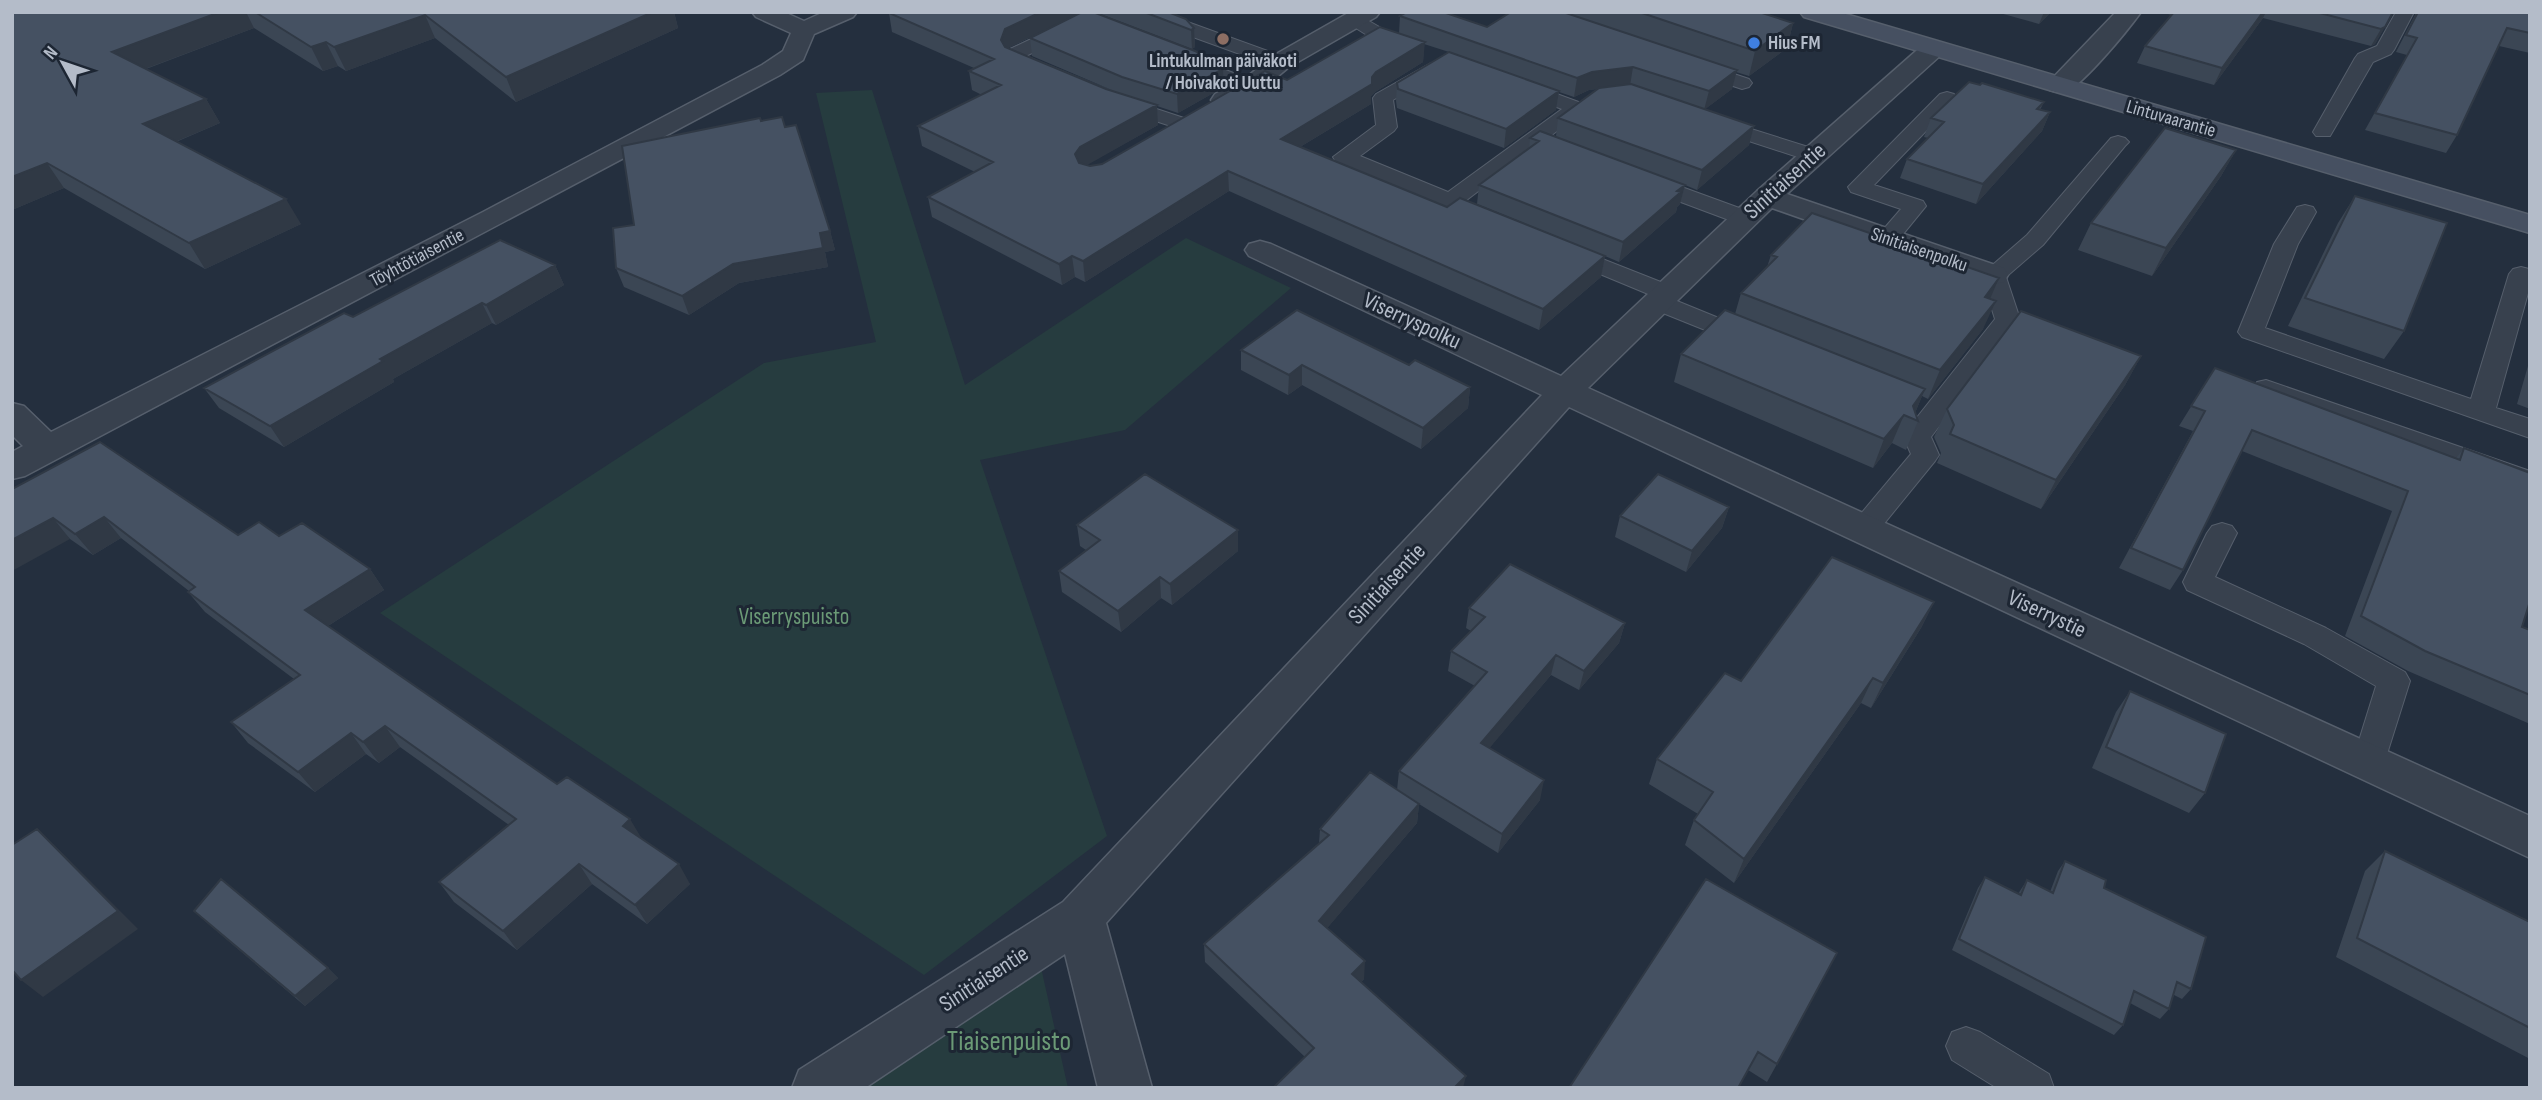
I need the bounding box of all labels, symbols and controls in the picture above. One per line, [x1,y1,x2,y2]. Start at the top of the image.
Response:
north arrow [28,28,98,98]
marker: Lintukulman päiväkoti / Hoivakoti Uuttu [1215,31,1231,47]
place label: Hius FM [1768,32,1821,55]
marker: Hius FM [1746,35,1762,51]
text: N [39,42,63,64]
place label: Lintukulman päiväkoti / Hoivakoti Uuttu [1149,50,1297,95]
street label: Lintuvaarantie [2124,95,2218,143]
street label: Sinitiaisentie [1738,137,1832,225]
street label: Sinitiaisenpolku [1868,223,1970,277]
street label: Töyhtötiaisentie [366,224,468,292]
street label: Viserryspolku [1359,286,1465,356]
street label: Sinitiaisentie [1342,538,1432,630]
street label: Viserrystie [2003,584,2091,644]
park label: Viserryspuisto [739,603,849,631]
street label: Sinitiaisentie [934,940,1034,1018]
park label: Tiaisenpuisto [947,1025,1071,1058]

